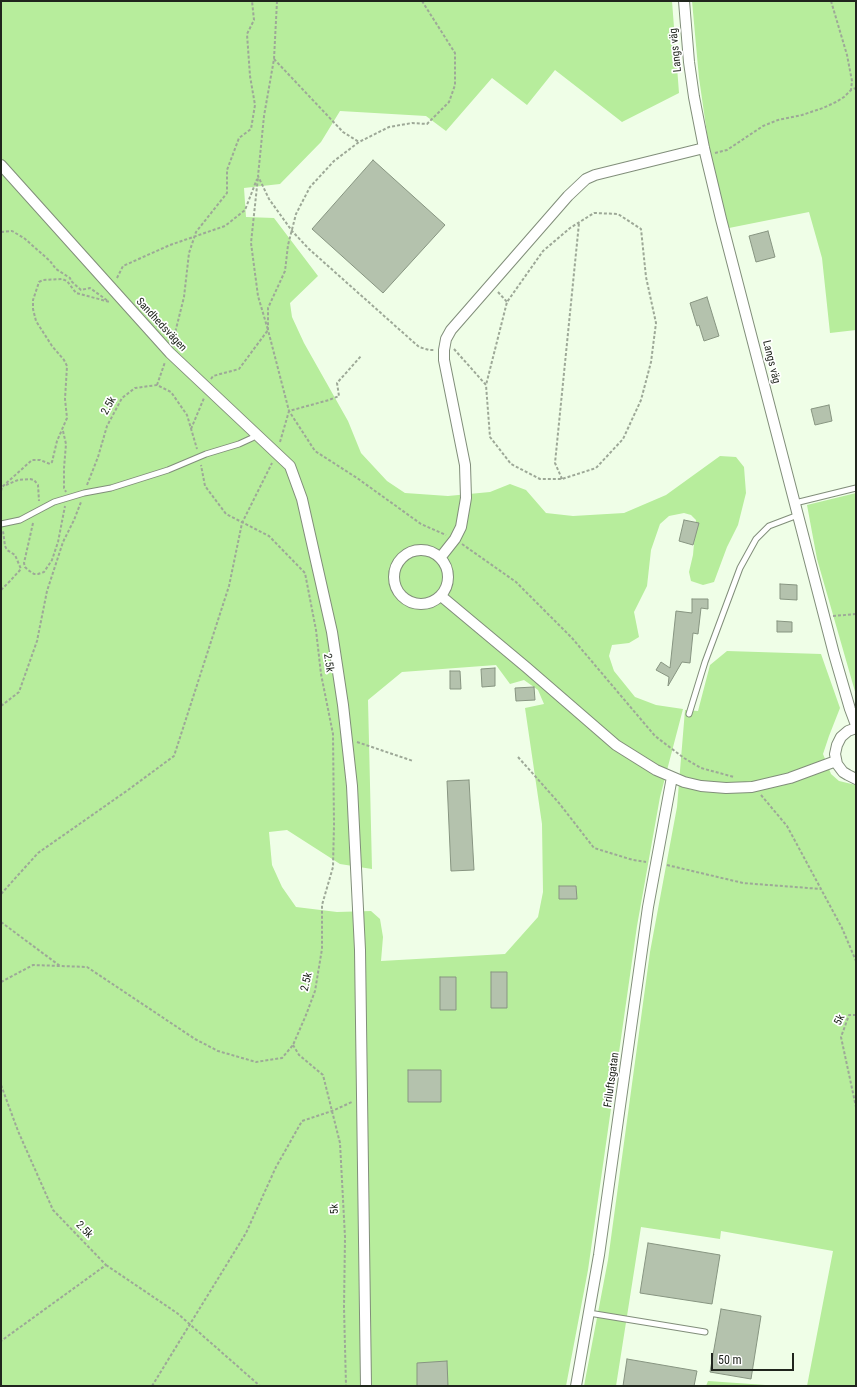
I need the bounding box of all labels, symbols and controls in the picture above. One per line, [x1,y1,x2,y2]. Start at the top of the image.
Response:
street label: Langs väg [667,27,685,73]
street label: Sandhedsvägen [133,295,189,355]
street label: Langs väg [759,339,783,385]
street label: 2.5k [99,395,119,417]
street label: 2.5k [320,653,336,673]
street label: 2.5k [298,971,316,993]
street label: 5k [832,1012,848,1028]
street label: Friluftsgatan [602,1052,622,1108]
street label: 5k [328,1203,342,1215]
street label: 2.5k [73,1219,95,1241]
scale bar [713,1345,796,1371]
text: 50 m [718,1353,742,1367]

